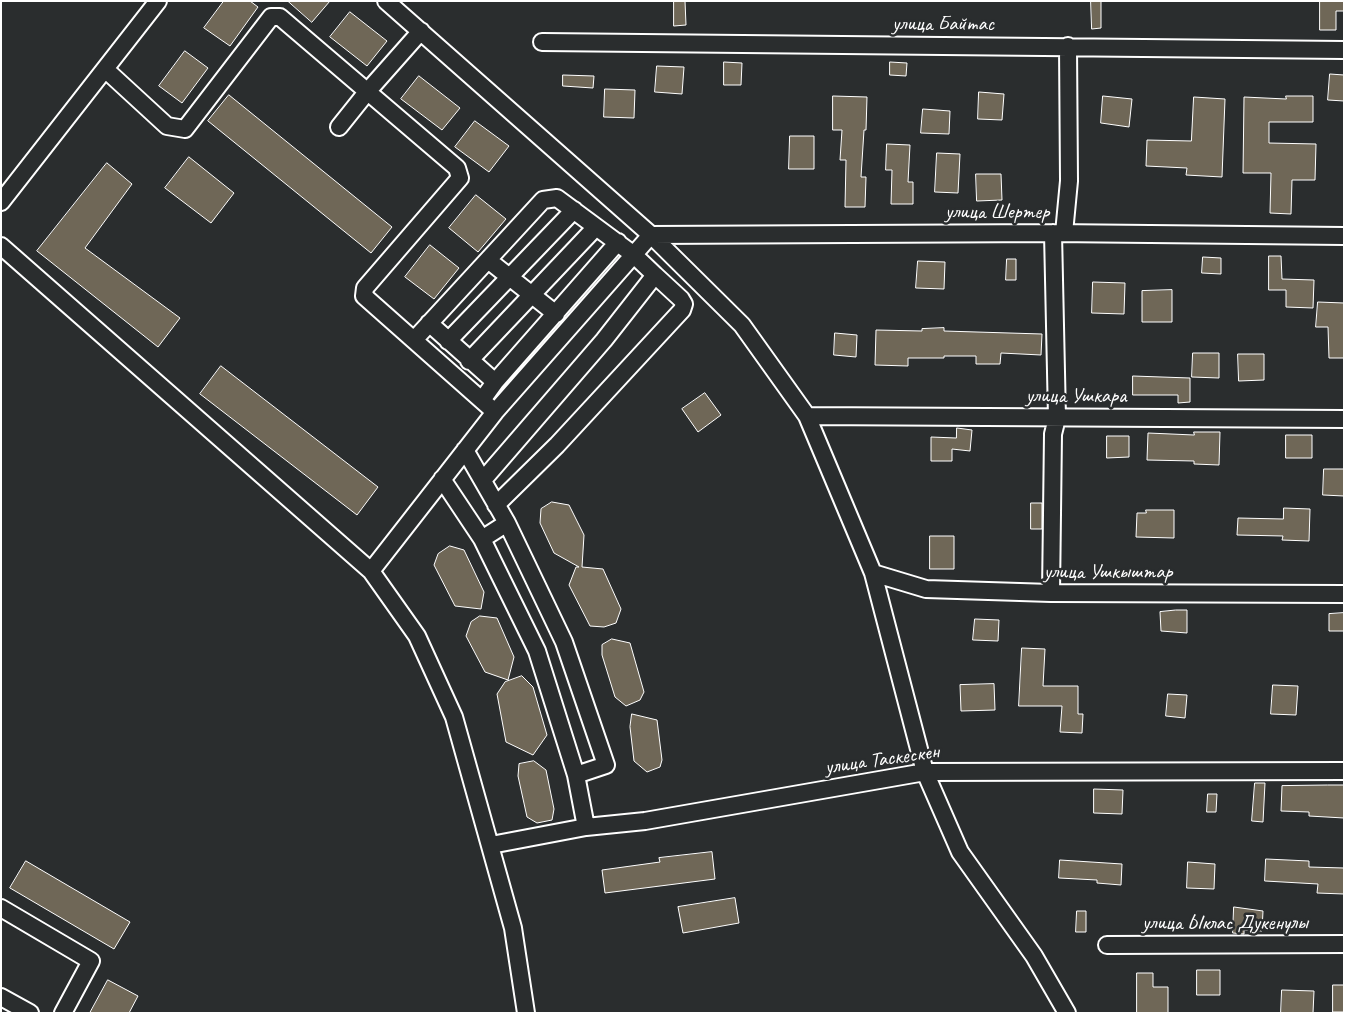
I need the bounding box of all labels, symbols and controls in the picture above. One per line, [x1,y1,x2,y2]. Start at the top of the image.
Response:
street label: улица Байтас [892,11,994,37]
street label: улица Шертер [945,199,1049,225]
street label: улица Ушкара [1026,383,1126,409]
street label: улица Ушкыштар [1044,559,1172,585]
street label: улица Таскескен [823,740,941,780]
street label: улица Ыклас Дукенулы [1142,910,1308,936]

